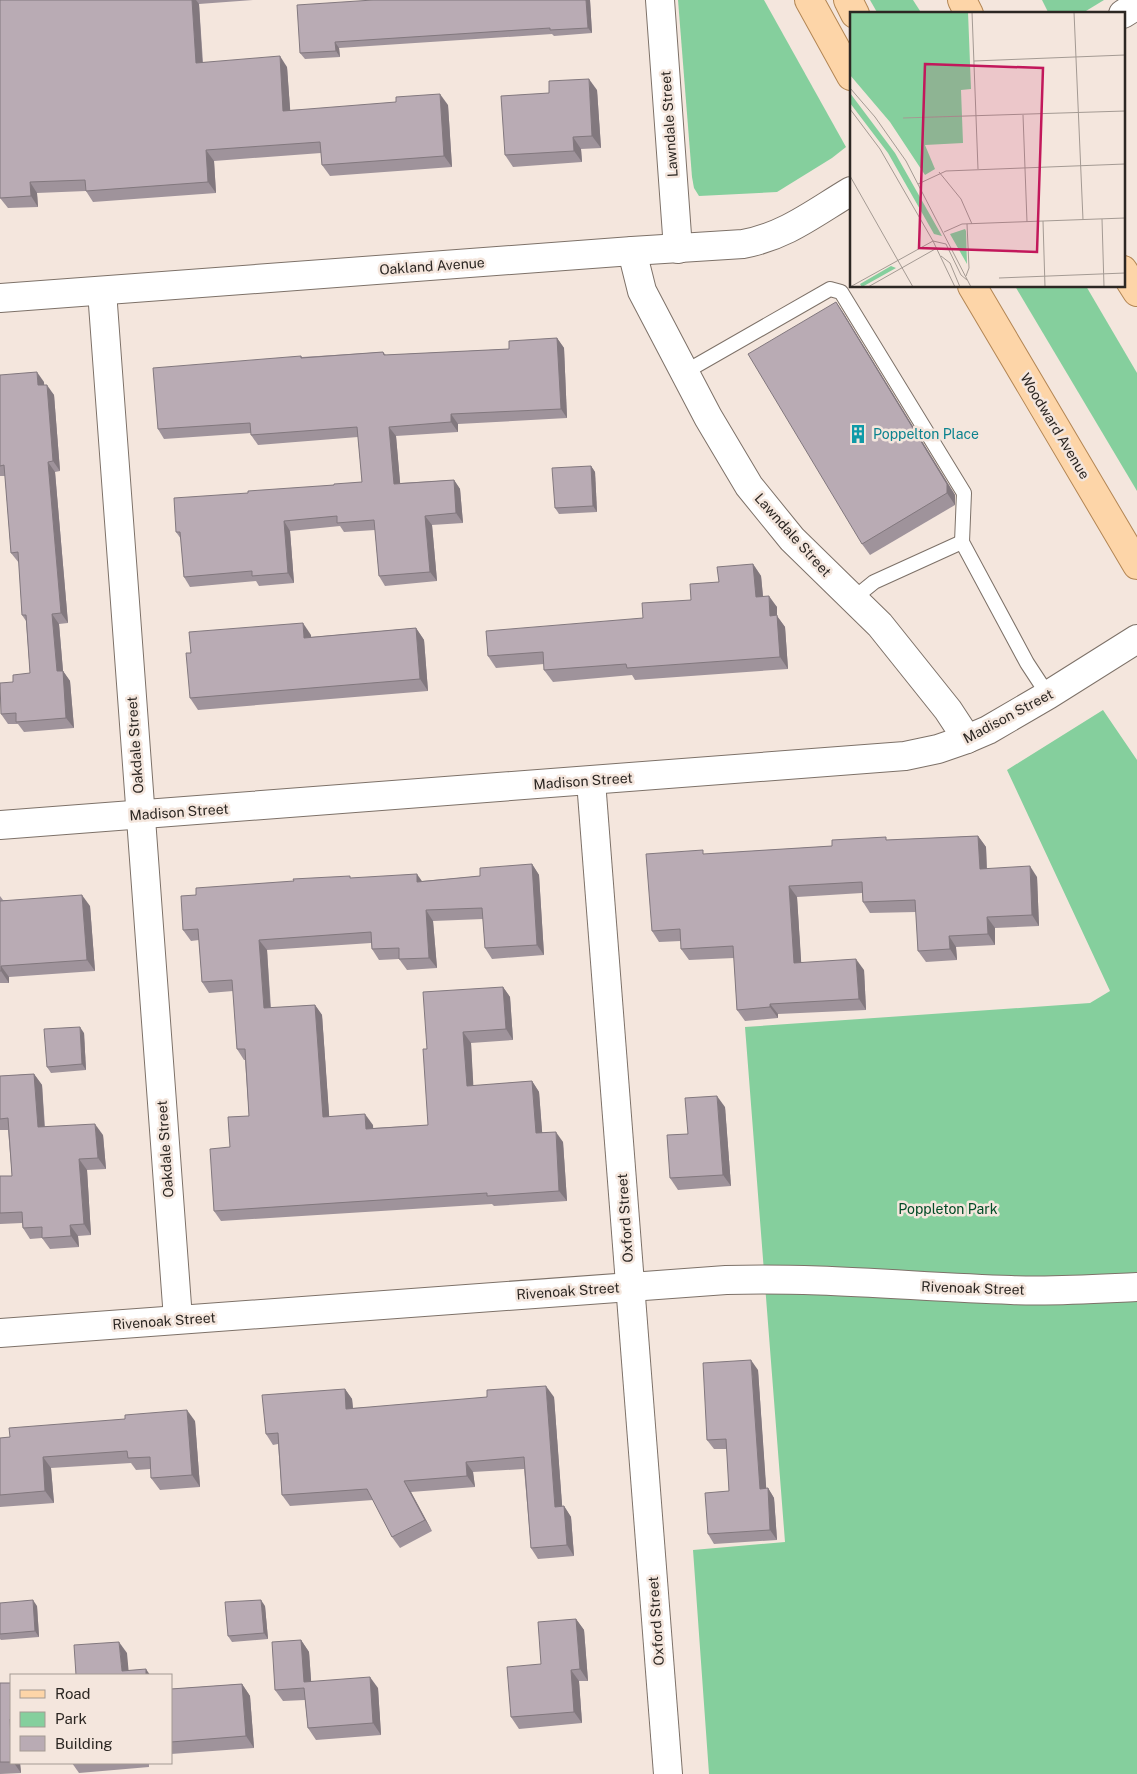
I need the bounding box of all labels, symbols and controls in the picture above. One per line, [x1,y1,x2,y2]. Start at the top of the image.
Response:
inset map [850,12,1124,288]
street label: Lawndale Street [657,70,681,178]
street label: Oakland Avenue [379,254,485,278]
street label: Woodward Avenue [1017,370,1093,482]
building icon: Poppelton Place [847,423,869,445]
place label: Poppelton Place [873,426,979,442]
street label: Lawndale Street [751,490,835,580]
street label: Madison Street [960,686,1056,746]
street label: Oakdale Street [124,696,146,794]
street label: Madison Street [533,770,633,792]
street label: Madison Street [129,801,229,823]
street label: Oakdale Street [154,1100,176,1198]
street label: Oxford Street [614,1173,636,1263]
park label: Poppleton Park [898,1201,998,1217]
street label: Rivenoak Street [921,1278,1025,1298]
street label: Rivenoak Street [516,1279,620,1303]
street label: Rivenoak Street [112,1309,216,1333]
street label: Oxford Street [645,1576,667,1666]
legend [10,1674,172,1764]
text: Road [55,1685,91,1702]
text: Park [55,1710,87,1727]
text: Building [55,1735,113,1752]

